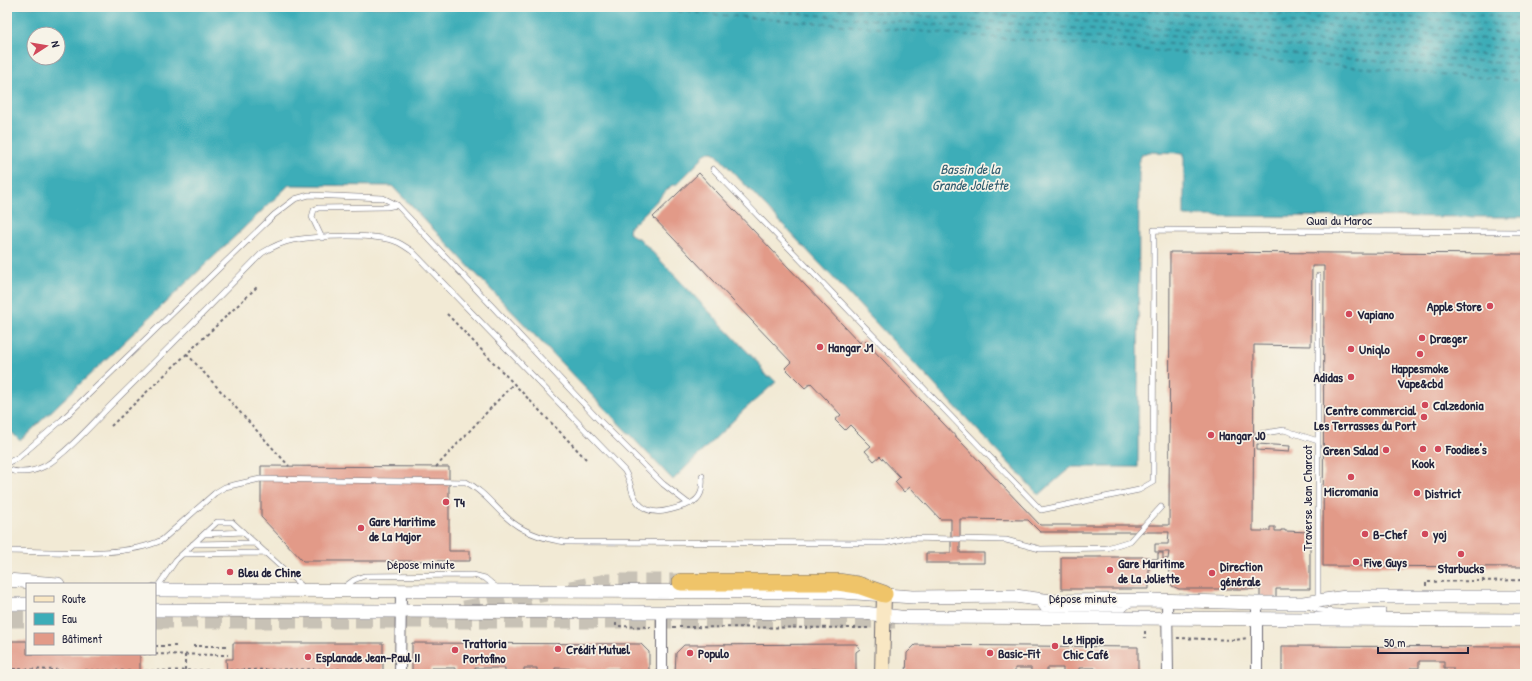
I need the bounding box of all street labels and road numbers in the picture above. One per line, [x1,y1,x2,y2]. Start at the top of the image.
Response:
street label: Quai du Maroc [1306,211,1372,229]
street label: Traverse Jean Charcot [1298,444,1316,551]
street label: Dépose minute [387,555,455,573]
street label: Dépose minute [1049,589,1117,607]

